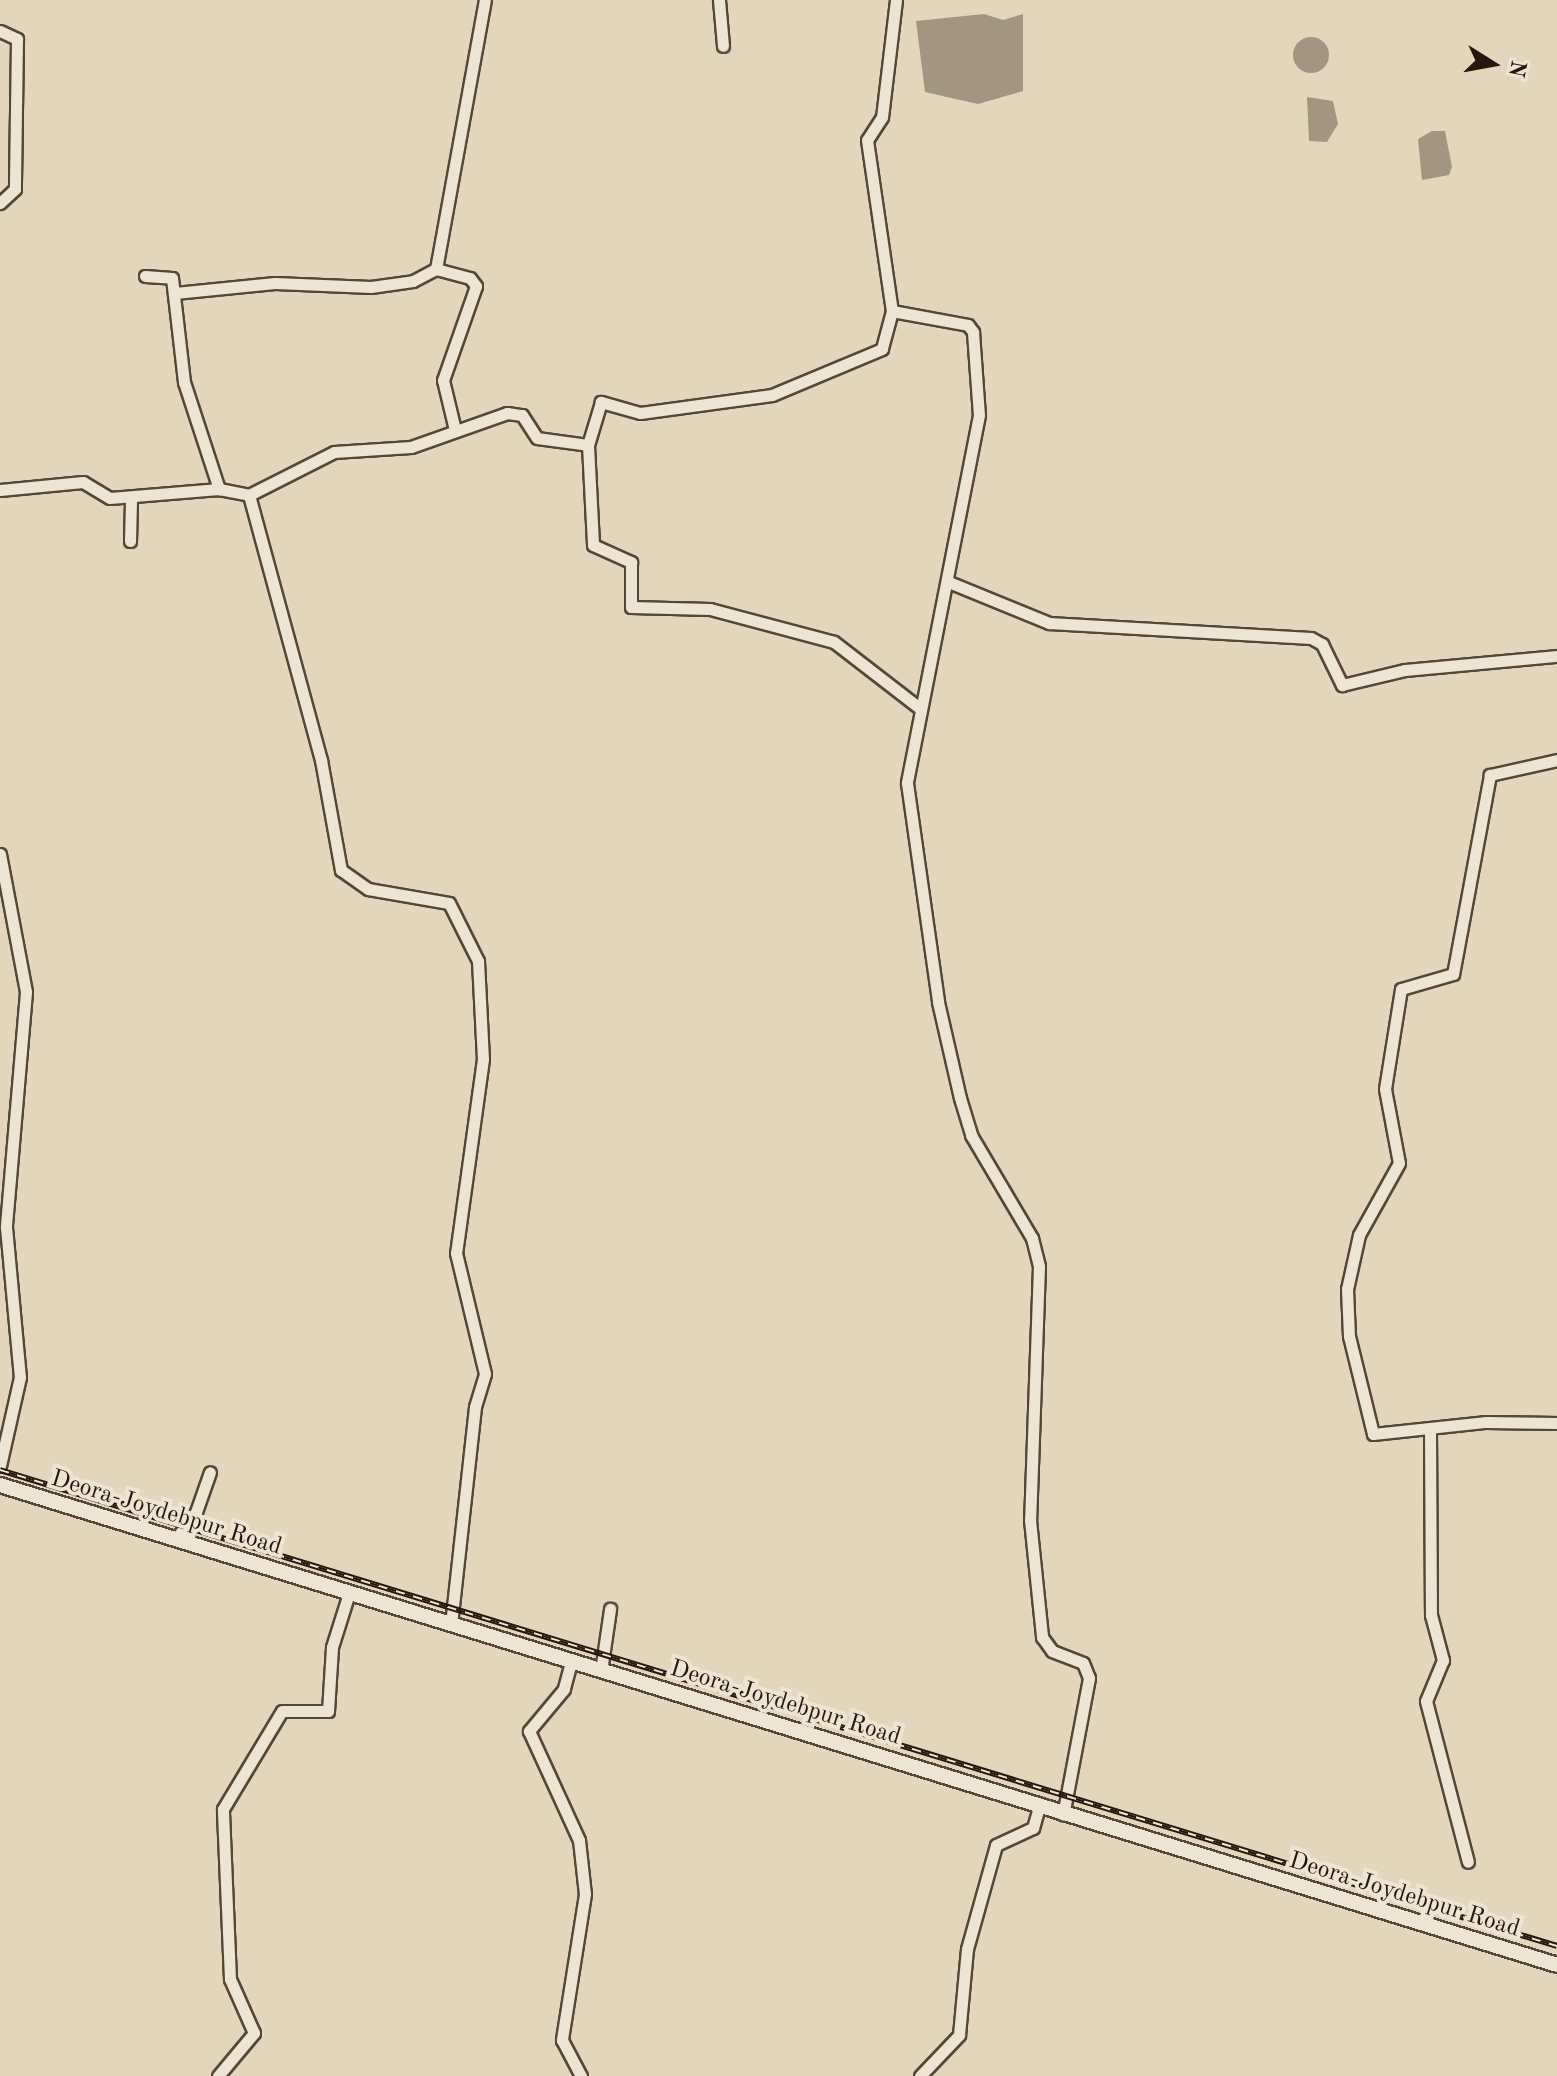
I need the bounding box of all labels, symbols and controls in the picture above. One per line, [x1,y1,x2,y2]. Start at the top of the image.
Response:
north arrow [1453,24,1533,104]
text: N [1504,58,1529,79]
street label: Deora-Joydebpur Road [47,1465,285,1563]
street label: Deora-Joydebpur Road [666,1655,904,1753]
street label: Deora-Joydebpur Road [1285,1847,1523,1945]

